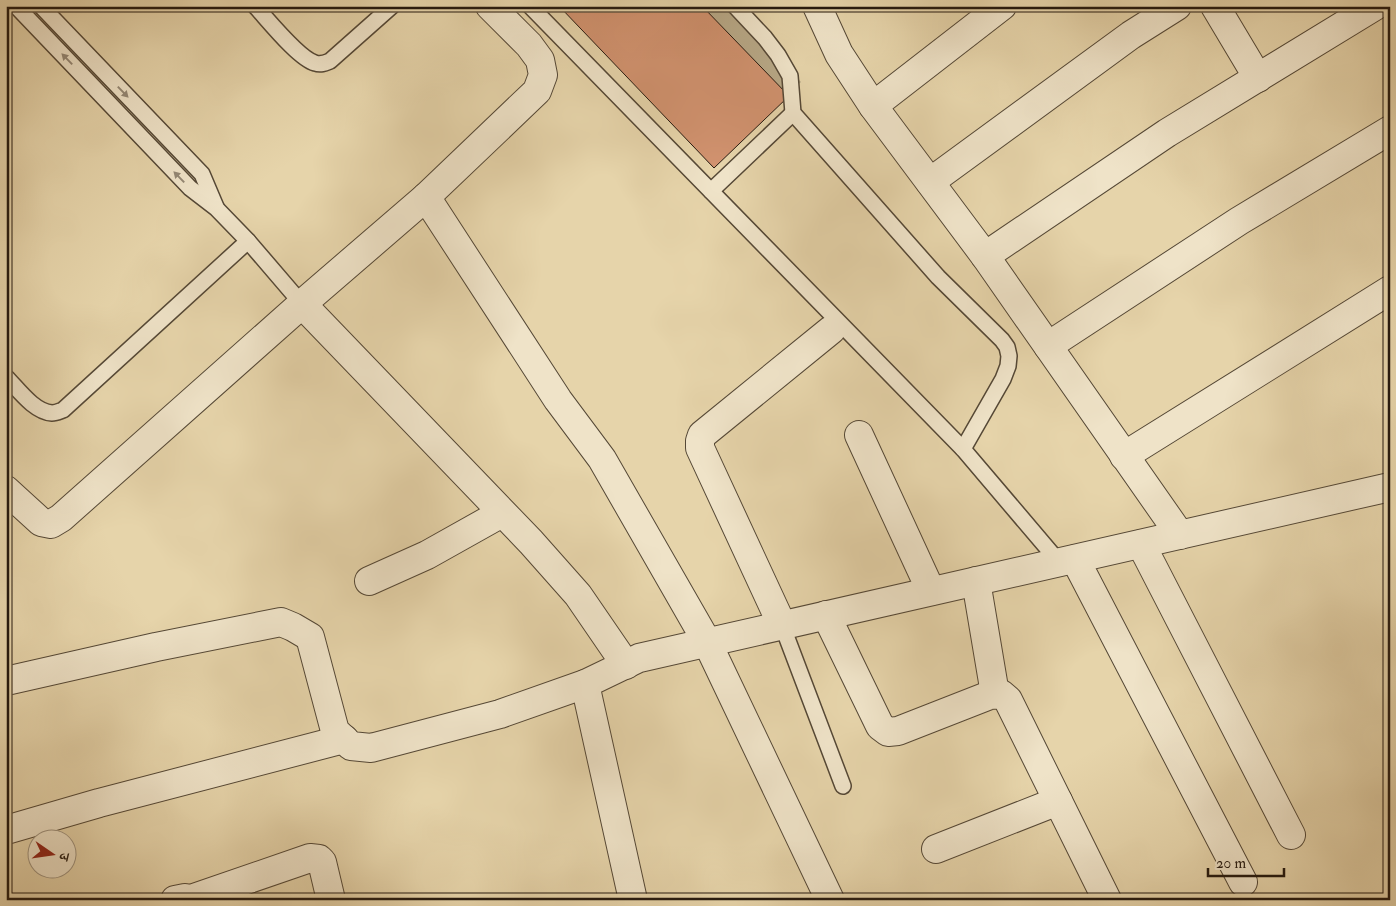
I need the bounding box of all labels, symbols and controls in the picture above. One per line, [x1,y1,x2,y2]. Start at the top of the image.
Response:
one-way arrow [61,54,73,66]
one-way arrow [117,85,129,97]
one-way arrow [173,171,185,183]
north arrow [28,828,78,878]
scale bar [1208,846,1285,878]
text: उ [55,850,73,863]
text: 20 m [1216,854,1246,873]

